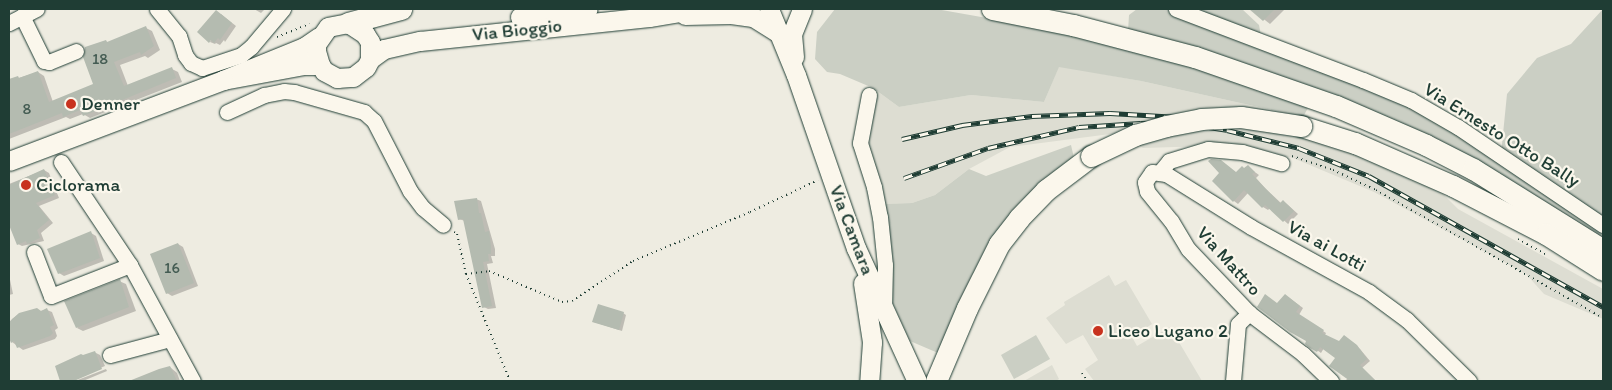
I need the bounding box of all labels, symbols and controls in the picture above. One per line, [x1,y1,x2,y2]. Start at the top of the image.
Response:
street label: Via Bioggio [471,14,563,46]
house number: 18 [92,49,108,69]
street label: Via Ernesto Otto Bally [1420,78,1584,192]
place label: Denner [81,93,140,115]
marker: Denner [65,98,77,110]
house number: 8 [23,99,31,119]
place label: Ciclorama [36,174,120,196]
marker: Ciclorama [20,179,32,191]
street label: Via Camara [824,182,880,278]
street label: Via ai Lotti [1284,215,1370,277]
street label: Via Mattro [1192,222,1266,300]
house number: 16 [164,258,180,278]
place label: Liceo Lugano 2 [1108,320,1227,342]
marker: Liceo Lugano 2 [1092,325,1104,337]

